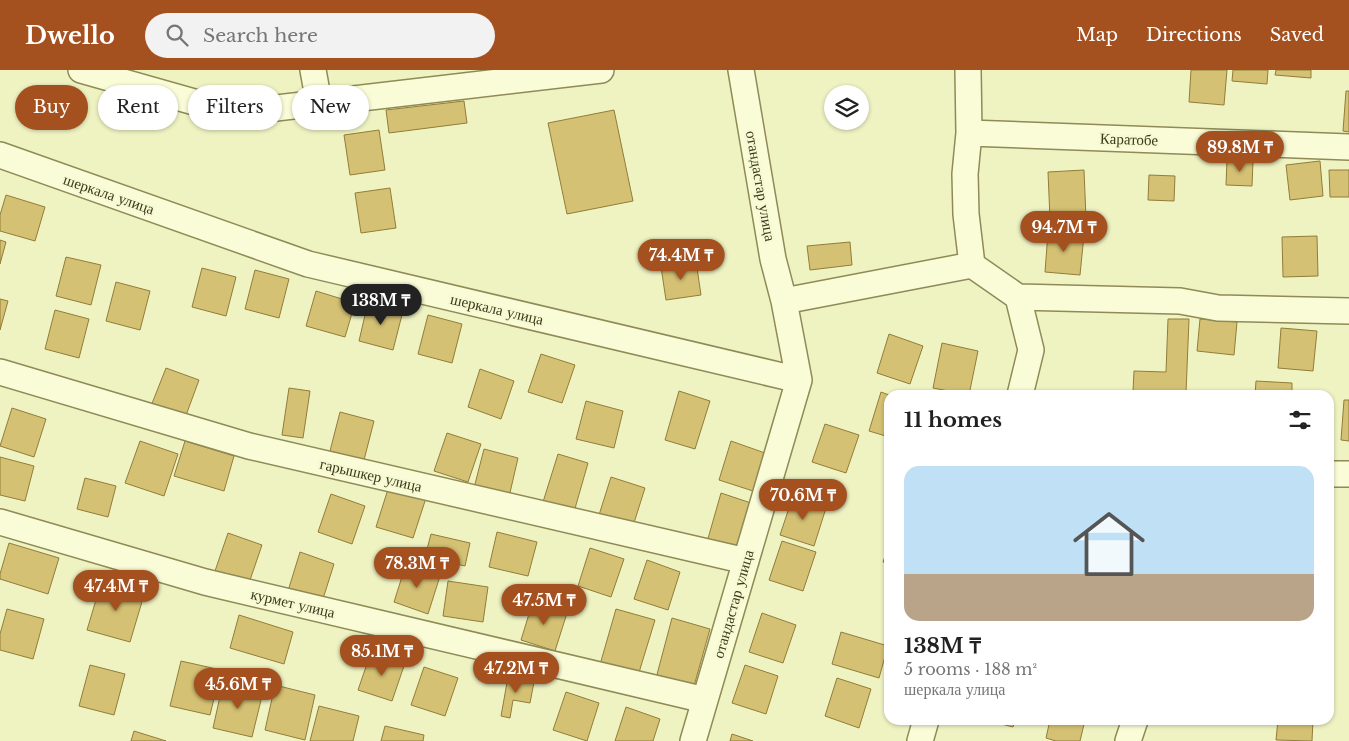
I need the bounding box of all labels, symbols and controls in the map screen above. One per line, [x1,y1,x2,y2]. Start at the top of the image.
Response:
search box [145,13,495,58]
text: Dwello [25,21,115,50]
icon: search [163,21,191,49]
text: Search here [203,24,318,47]
text: Map [1076,24,1118,46]
text: Directions [1146,24,1242,46]
text: Saved [1270,24,1324,46]
chip: Buy [15,85,88,130]
chip: Rent [98,85,178,130]
chip: Filters [188,85,282,130]
chip: New [292,85,369,130]
map controls [824,85,869,130]
button: layers [824,85,869,130]
street label: Каратобе [1100,128,1159,150]
street label: отандастар улица [742,129,780,243]
pin: 89.8M ₸ [1194,131,1286,173]
text: 89.8M ₸ [1207,137,1273,157]
street label: шеркала улица [61,170,157,219]
pin: 94.7M ₸ [1018,210,1110,253]
text: 94.7M ₸ [1031,217,1097,237]
pin: 74.4M ₸ [635,238,727,281]
text: 74.4M ₸ [649,245,713,265]
pin: 138M ₸ [340,284,422,326]
street label: шеркала улица [449,289,546,329]
text: 138M ₸ [352,290,410,310]
icon: filters [1286,406,1314,434]
text: 11 homes [904,407,1002,433]
street label: гарышкер улица [318,454,424,496]
pin: 70.6M ₸ [757,478,849,521]
text: 70.6M ₸ [770,485,836,505]
icon: home [1064,499,1154,589]
pin: 78.3M ₸ [371,546,463,589]
street label: отандастар улица [708,547,758,660]
text: 78.3M ₸ [385,553,449,573]
pin: 47.4M ₸ [70,570,162,612]
text: 47.4M ₸ [84,576,148,596]
street label: курмет улица [249,584,337,622]
pin: 47.5M ₸ [498,584,590,626]
text: 47.5M ₸ [513,590,575,610]
text: 138M ₸ [904,633,981,659]
pin: 85.1M ₸ [336,634,428,677]
text: 85.1M ₸ [351,641,413,661]
pin: 47.2M ₸ [470,652,562,694]
text: 47.2M ₸ [484,658,548,678]
text: 5 rooms · 188 m² [904,659,1037,679]
pin: 45.6M ₸ [192,668,284,710]
text: 45.6M ₸ [205,674,271,694]
text: шеркала улица [904,679,1005,699]

